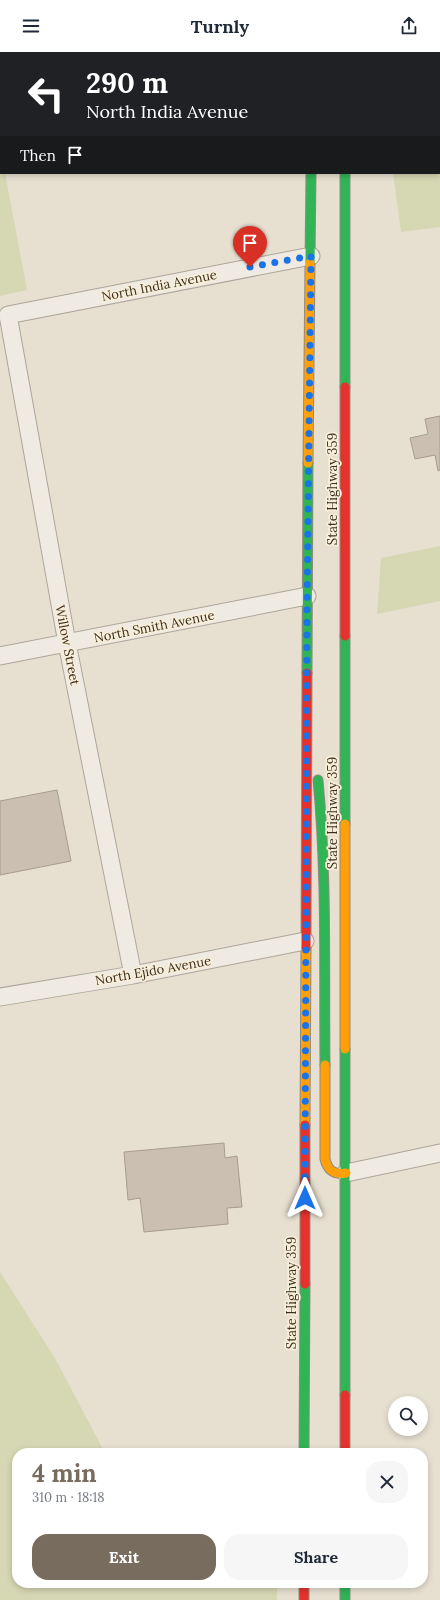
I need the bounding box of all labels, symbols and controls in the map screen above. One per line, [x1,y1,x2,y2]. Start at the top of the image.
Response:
icon: menu [20,15,42,37]
text: Turnly [191,15,249,38]
icon: share [398,15,420,37]
text: 290 m [86,65,168,101]
icon: left [20,68,72,120]
text: North India Avenue [86,100,248,123]
icon: arrive [64,144,86,166]
text: Then [20,146,56,165]
pin [233,226,267,267]
icon: arrive [239,232,261,254]
street label: North India Avenue [100,266,218,305]
street label: State Highway 359 [324,433,341,545]
street label: Willow Street [51,603,84,687]
street label: North Smith Avenue [92,606,216,647]
street label: State Highway 359 [324,757,341,869]
street label: North Ejido Avenue [94,952,212,989]
position arrow [284,1177,326,1219]
street label: State Highway 359 [283,1237,300,1349]
map controls [388,1396,428,1436]
button: search [388,1396,428,1436]
text: 4 min [32,1458,97,1489]
button: close [366,1461,408,1503]
text: 310 m · 18:18 [32,1489,105,1506]
button: Exit [32,1534,216,1580]
button: Share [224,1534,408,1580]

